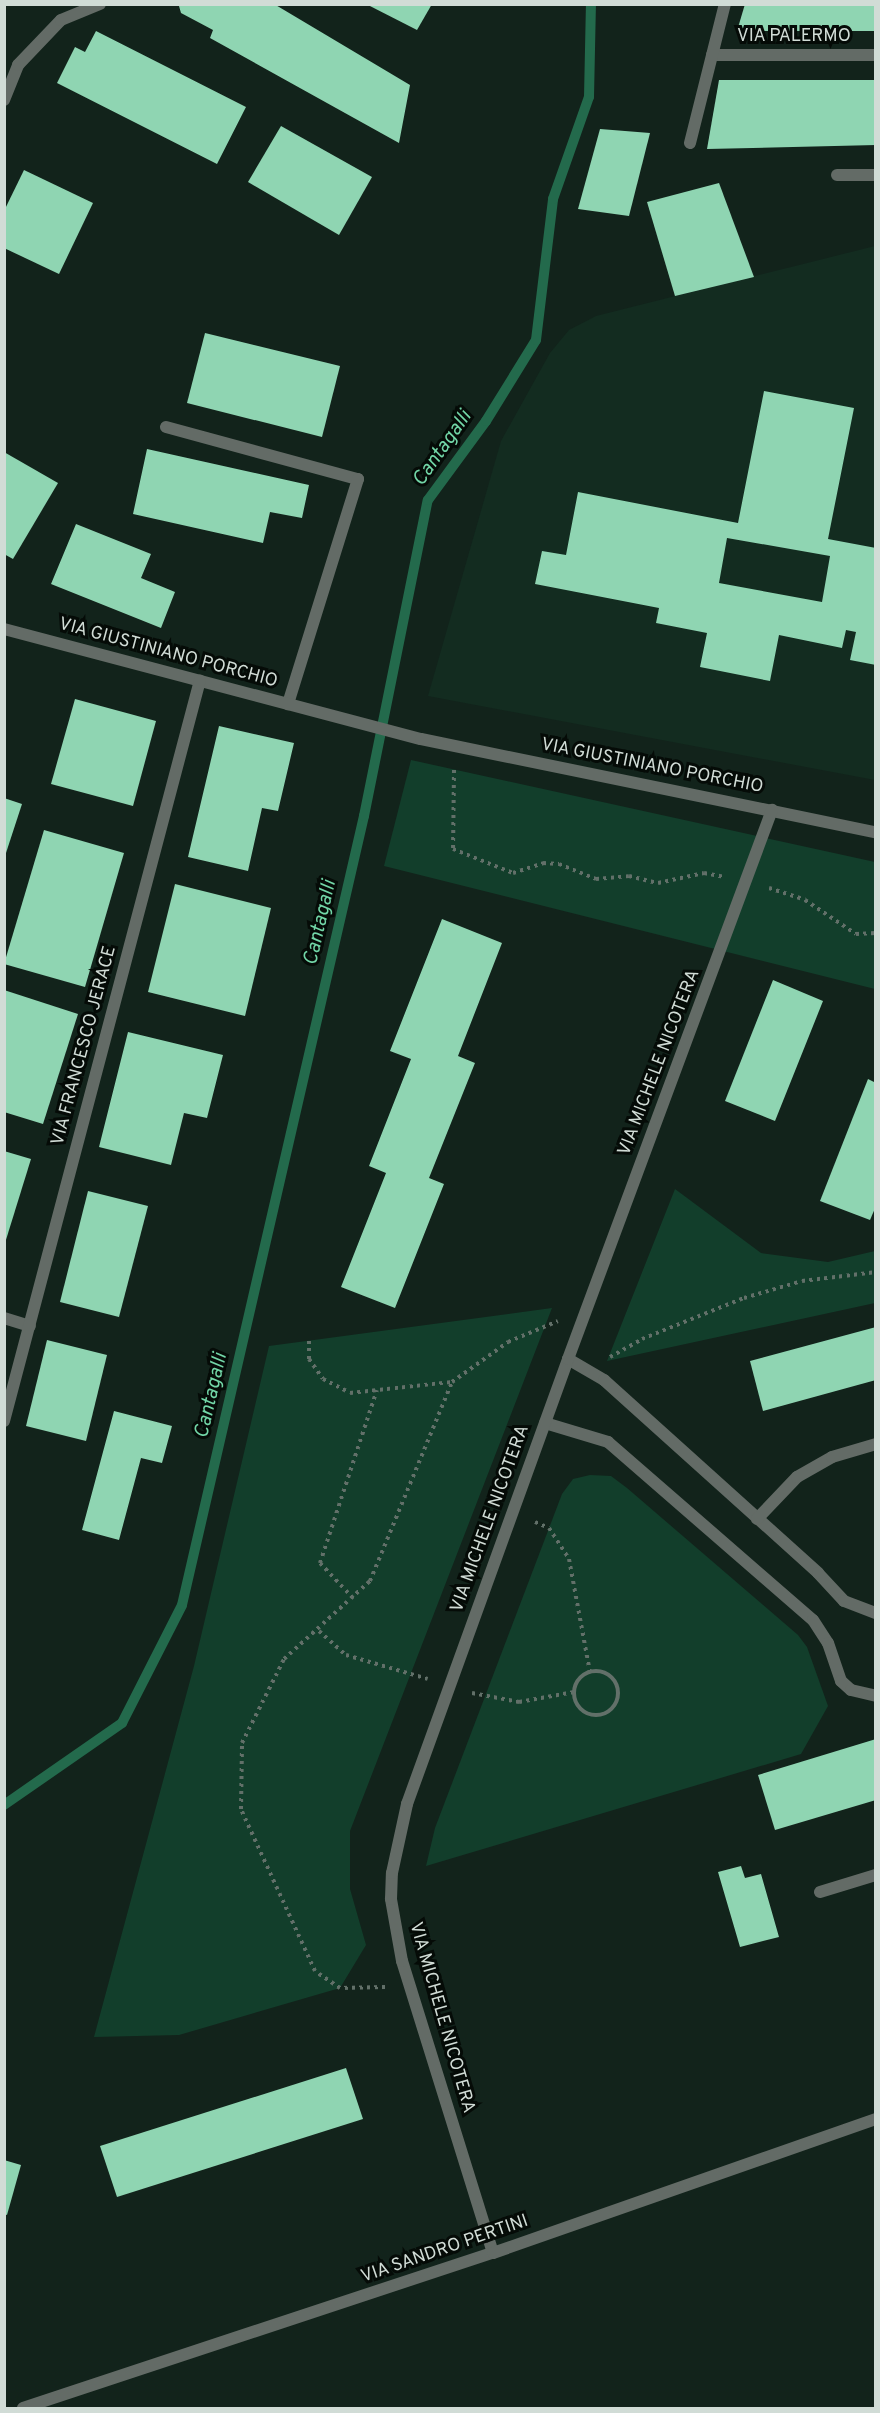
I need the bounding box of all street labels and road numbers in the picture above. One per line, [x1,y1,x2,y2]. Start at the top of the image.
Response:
street label: VIA PALERMO [737,26,851,48]
street label: VIA GIUSTINIANO PORCHIO [56,614,280,694]
street label: VIA GIUSTINIANO PORCHIO [539,735,765,799]
street label: VIA FRANCESCO JERACE [48,944,122,1148]
street label: VIA MICHELE NICOTERA [614,967,706,1159]
street label: VIA MICHELE NICOTERA [447,1422,535,1616]
street label: VIA MICHELE NICOTERA [403,1920,479,2116]
street label: VIA SANDRO PERTINI [358,2211,532,2289]

